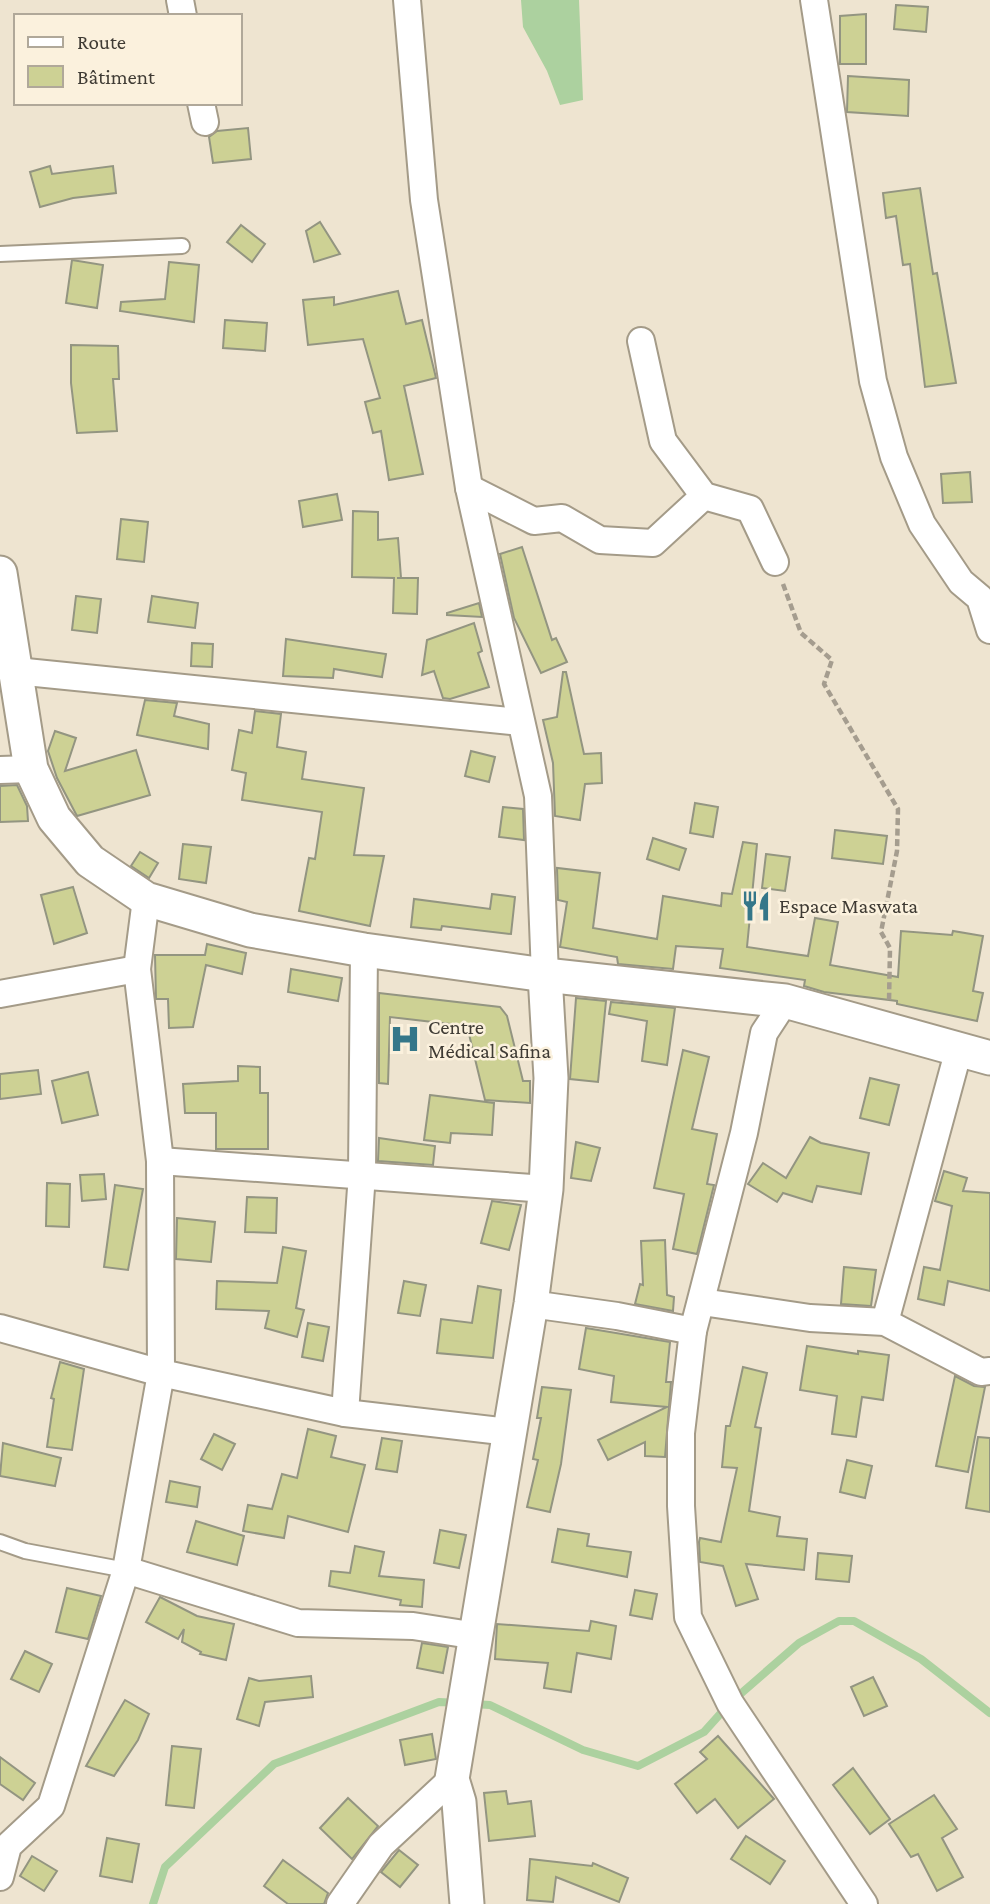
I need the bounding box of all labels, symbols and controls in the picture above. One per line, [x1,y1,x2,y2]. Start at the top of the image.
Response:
legend [14,14,242,105]
text: Route [77,30,126,54]
text: Bâtiment [77,65,156,89]
restaurant icon: Espace Maswata [739,889,773,923]
place label: Espace Maswata [779,894,918,918]
place label: Centre Médical Safina [428,1015,551,1063]
hospital icon: Centre Médical Safina [388,1022,422,1056]

